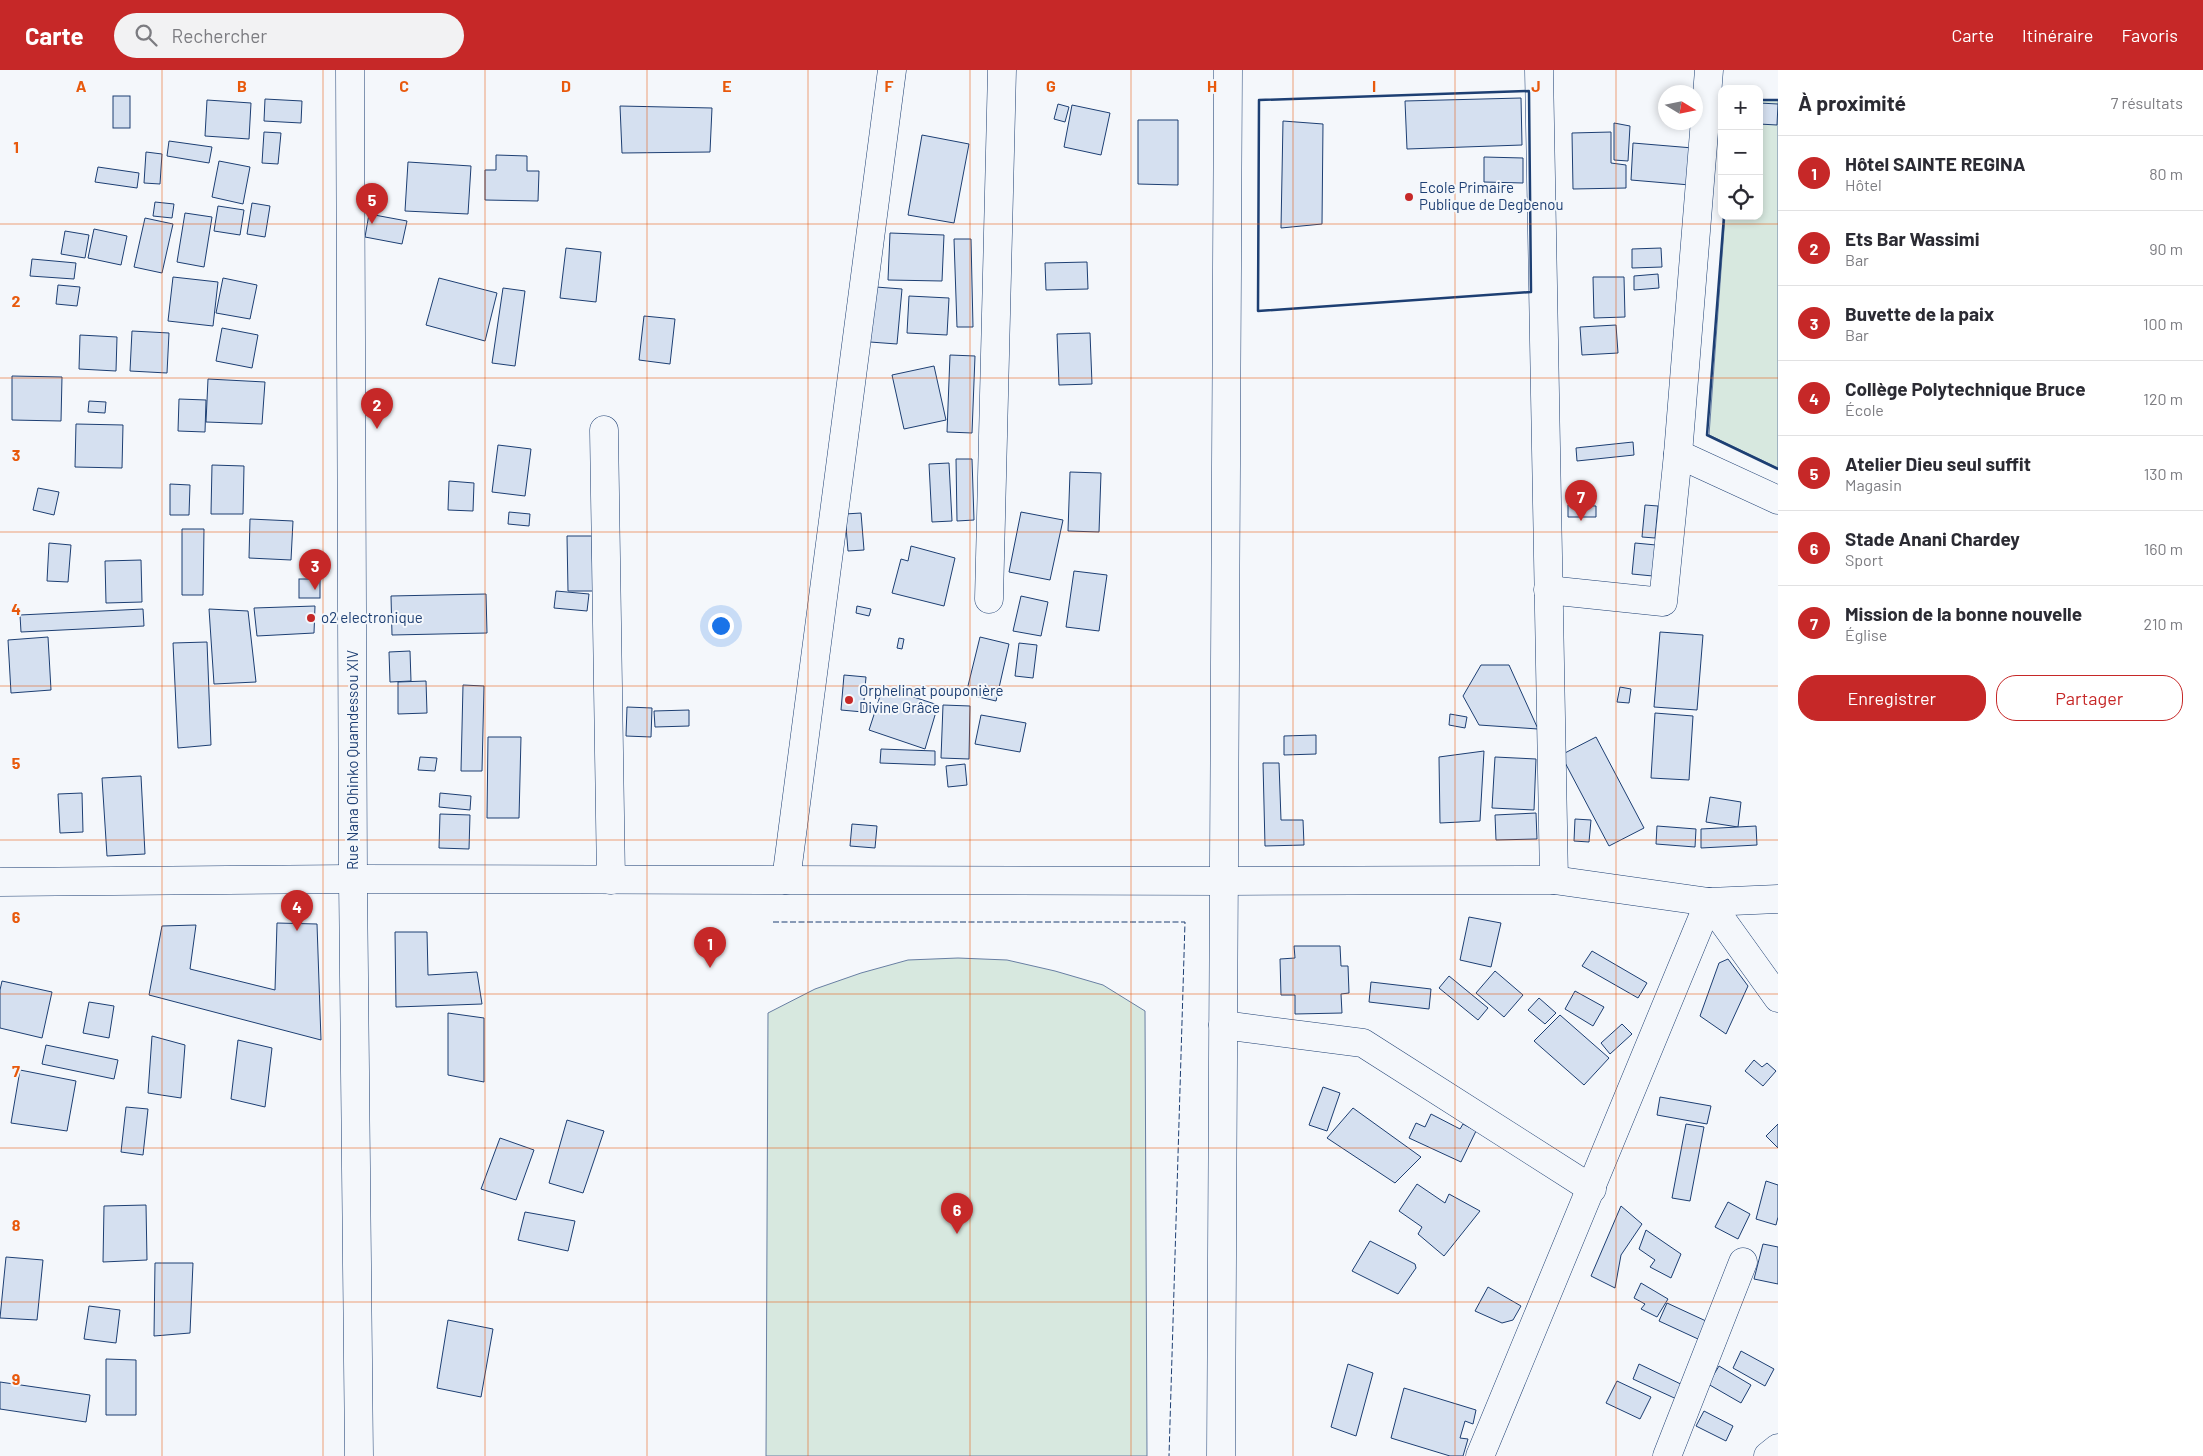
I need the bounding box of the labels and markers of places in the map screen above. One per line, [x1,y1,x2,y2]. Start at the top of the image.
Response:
place label: Ecole Primaire Publique de Degbenou [1419,178,1563,213]
pin: 5 [356,183,388,224]
marker: Ecole Primaire Publique de Degbenou [1403,191,1415,203]
pin: 2 [361,388,393,429]
pin: 7 [1565,480,1597,521]
pin: 3 [299,549,331,590]
place label: o2 electronique [321,608,423,626]
marker: o2 electronique [305,612,317,624]
place label: Orphelinat pouponière Divine Grâce [859,681,1003,716]
marker: Orphelinat pouponière Divine Grâce [843,694,855,706]
pin: 4 [281,890,313,931]
pin: 1 [694,927,726,968]
pin: 6 [941,1193,973,1234]

